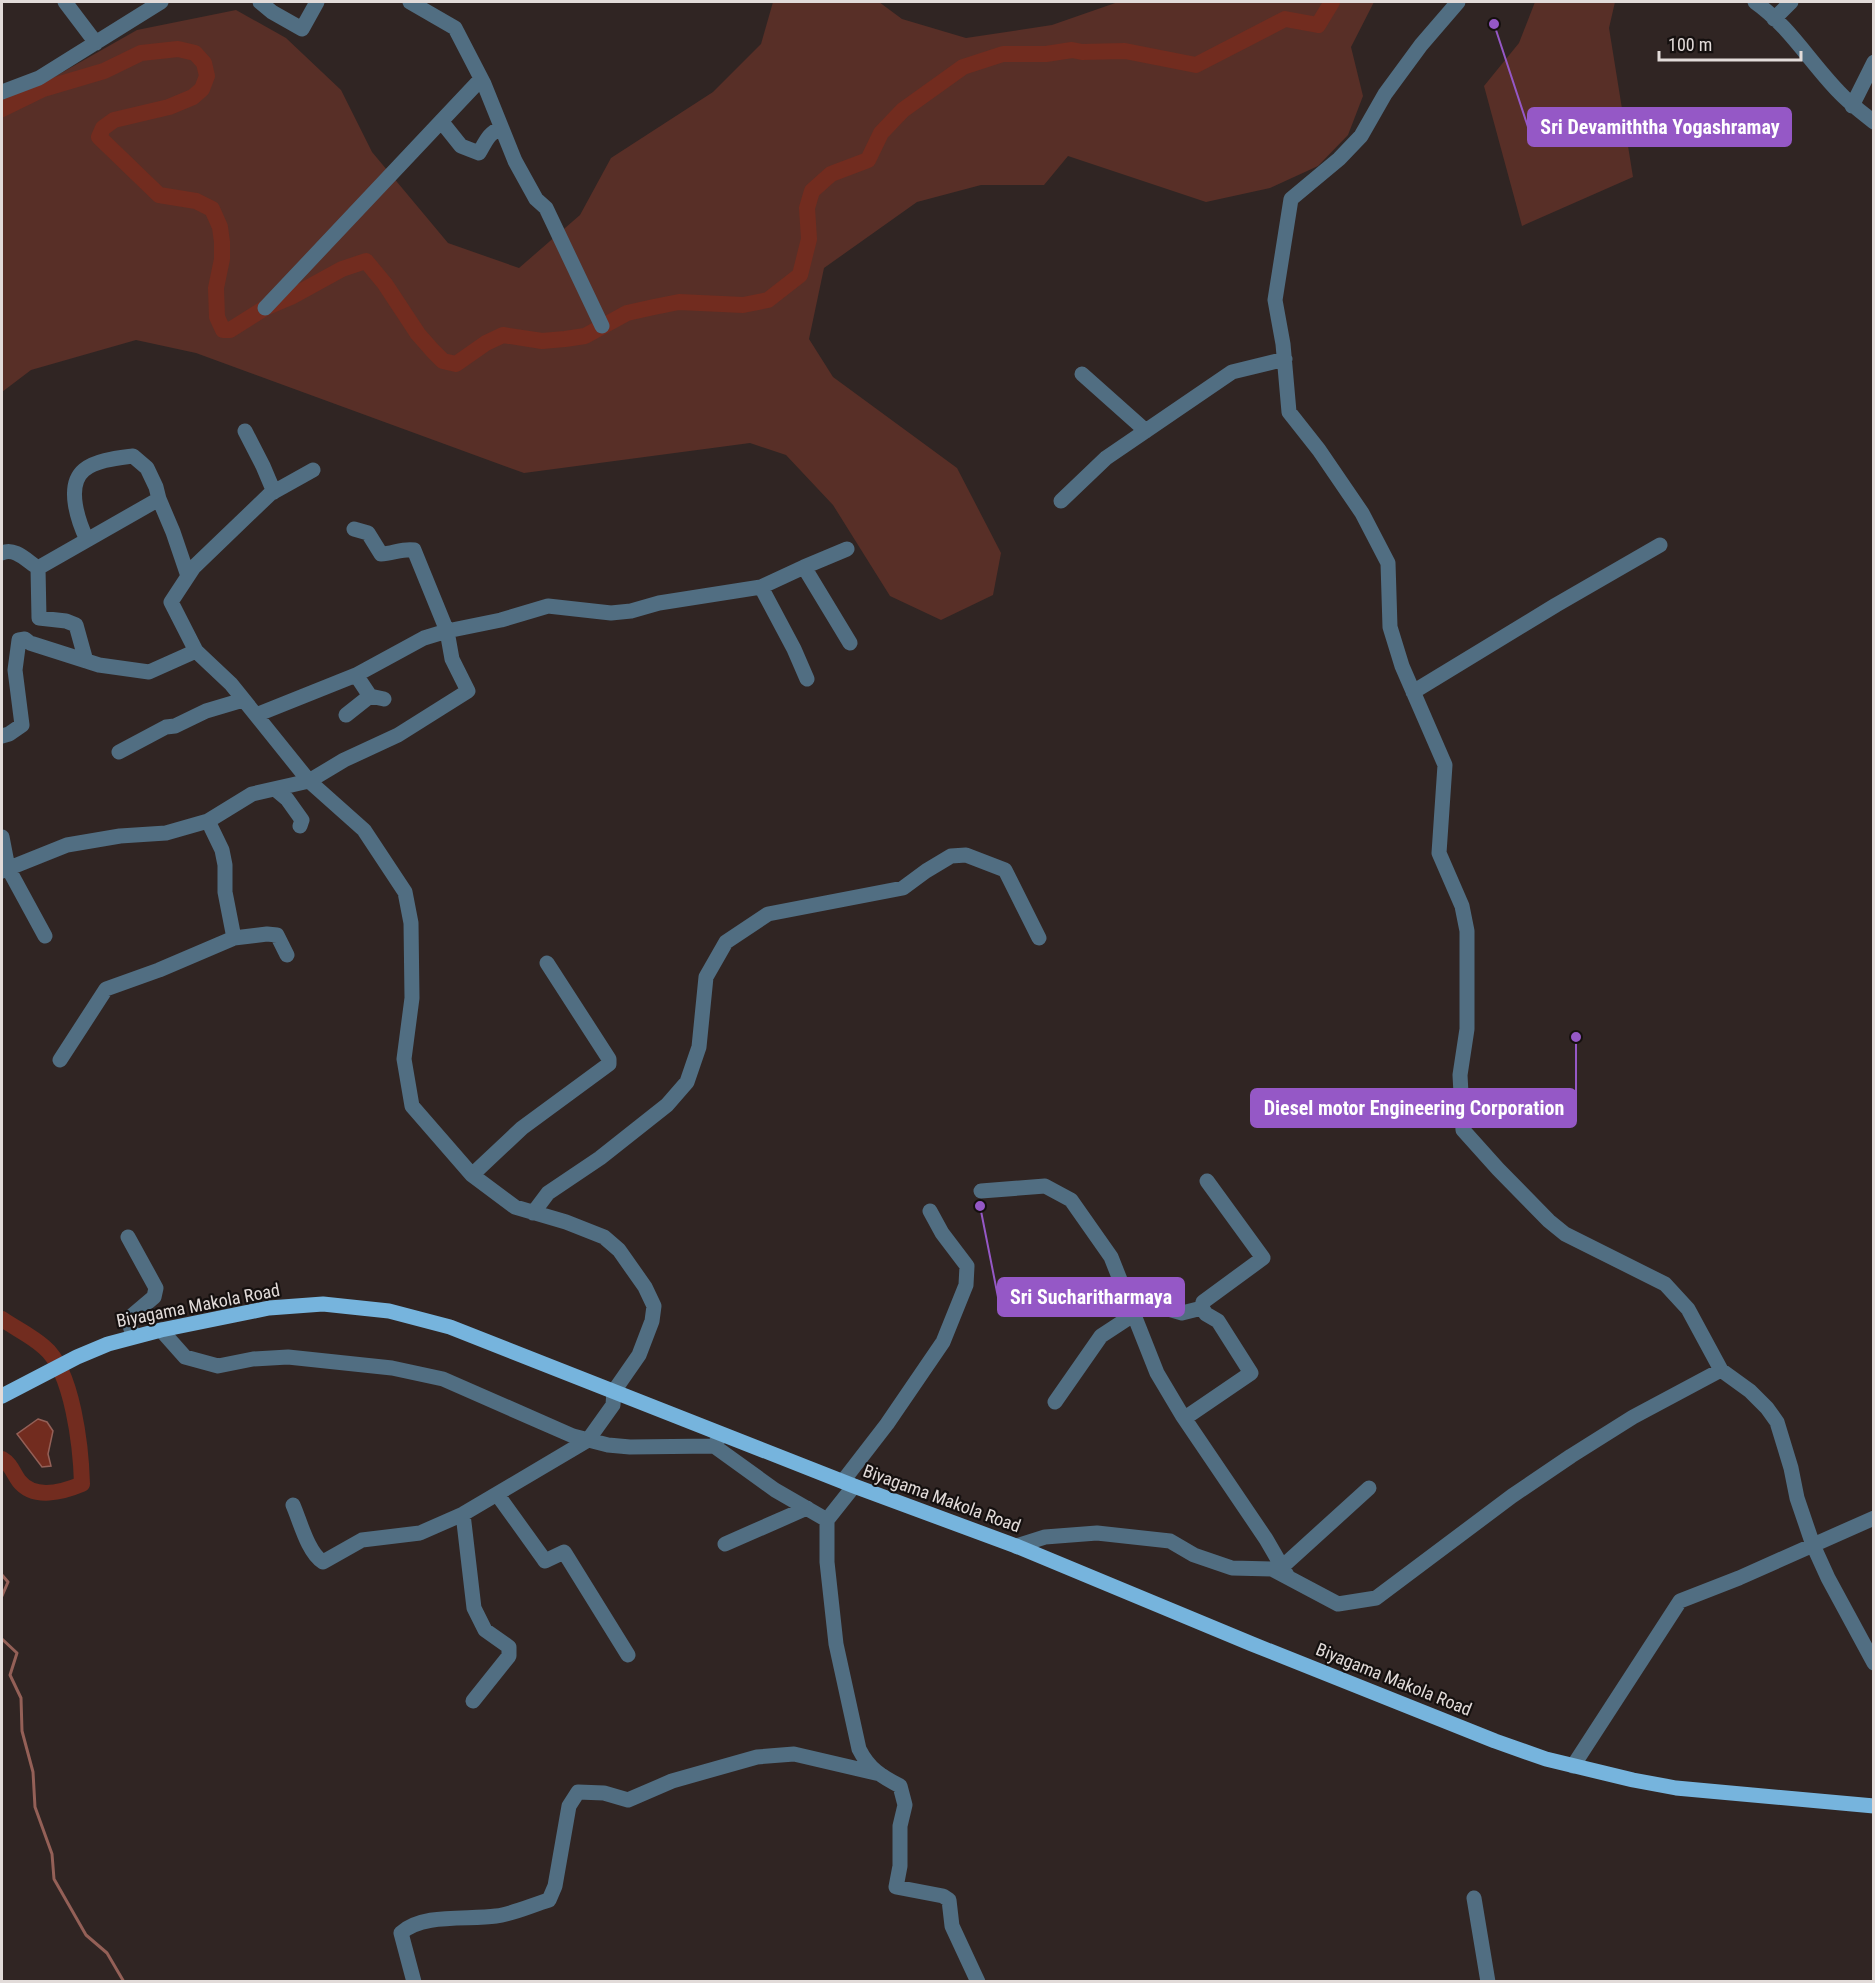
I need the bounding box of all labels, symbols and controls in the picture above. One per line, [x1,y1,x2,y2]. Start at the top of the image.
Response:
scale bar [1659,24,1802,62]
text: 100 m [1668,34,1712,55]
callout: Sri Devamiththa Yogashramay [1528,108,1791,146]
text: Sri Devamiththa Yogashramay [1540,115,1780,139]
callout: Diesel motor Engineering Corporation [1251,1089,1576,1127]
text: Diesel motor Engineering Corporation [1264,1096,1564,1120]
callout: Sri Sucharitharmaya [998,1278,1184,1316]
street label: Biyagama Makola Road [114,1279,282,1331]
text: Sri Sucharitharmaya [1010,1285,1172,1309]
street label: Biyagama Makola Road [860,1460,1024,1536]
street label: Biyagama Makola Road [1313,1638,1475,1720]

